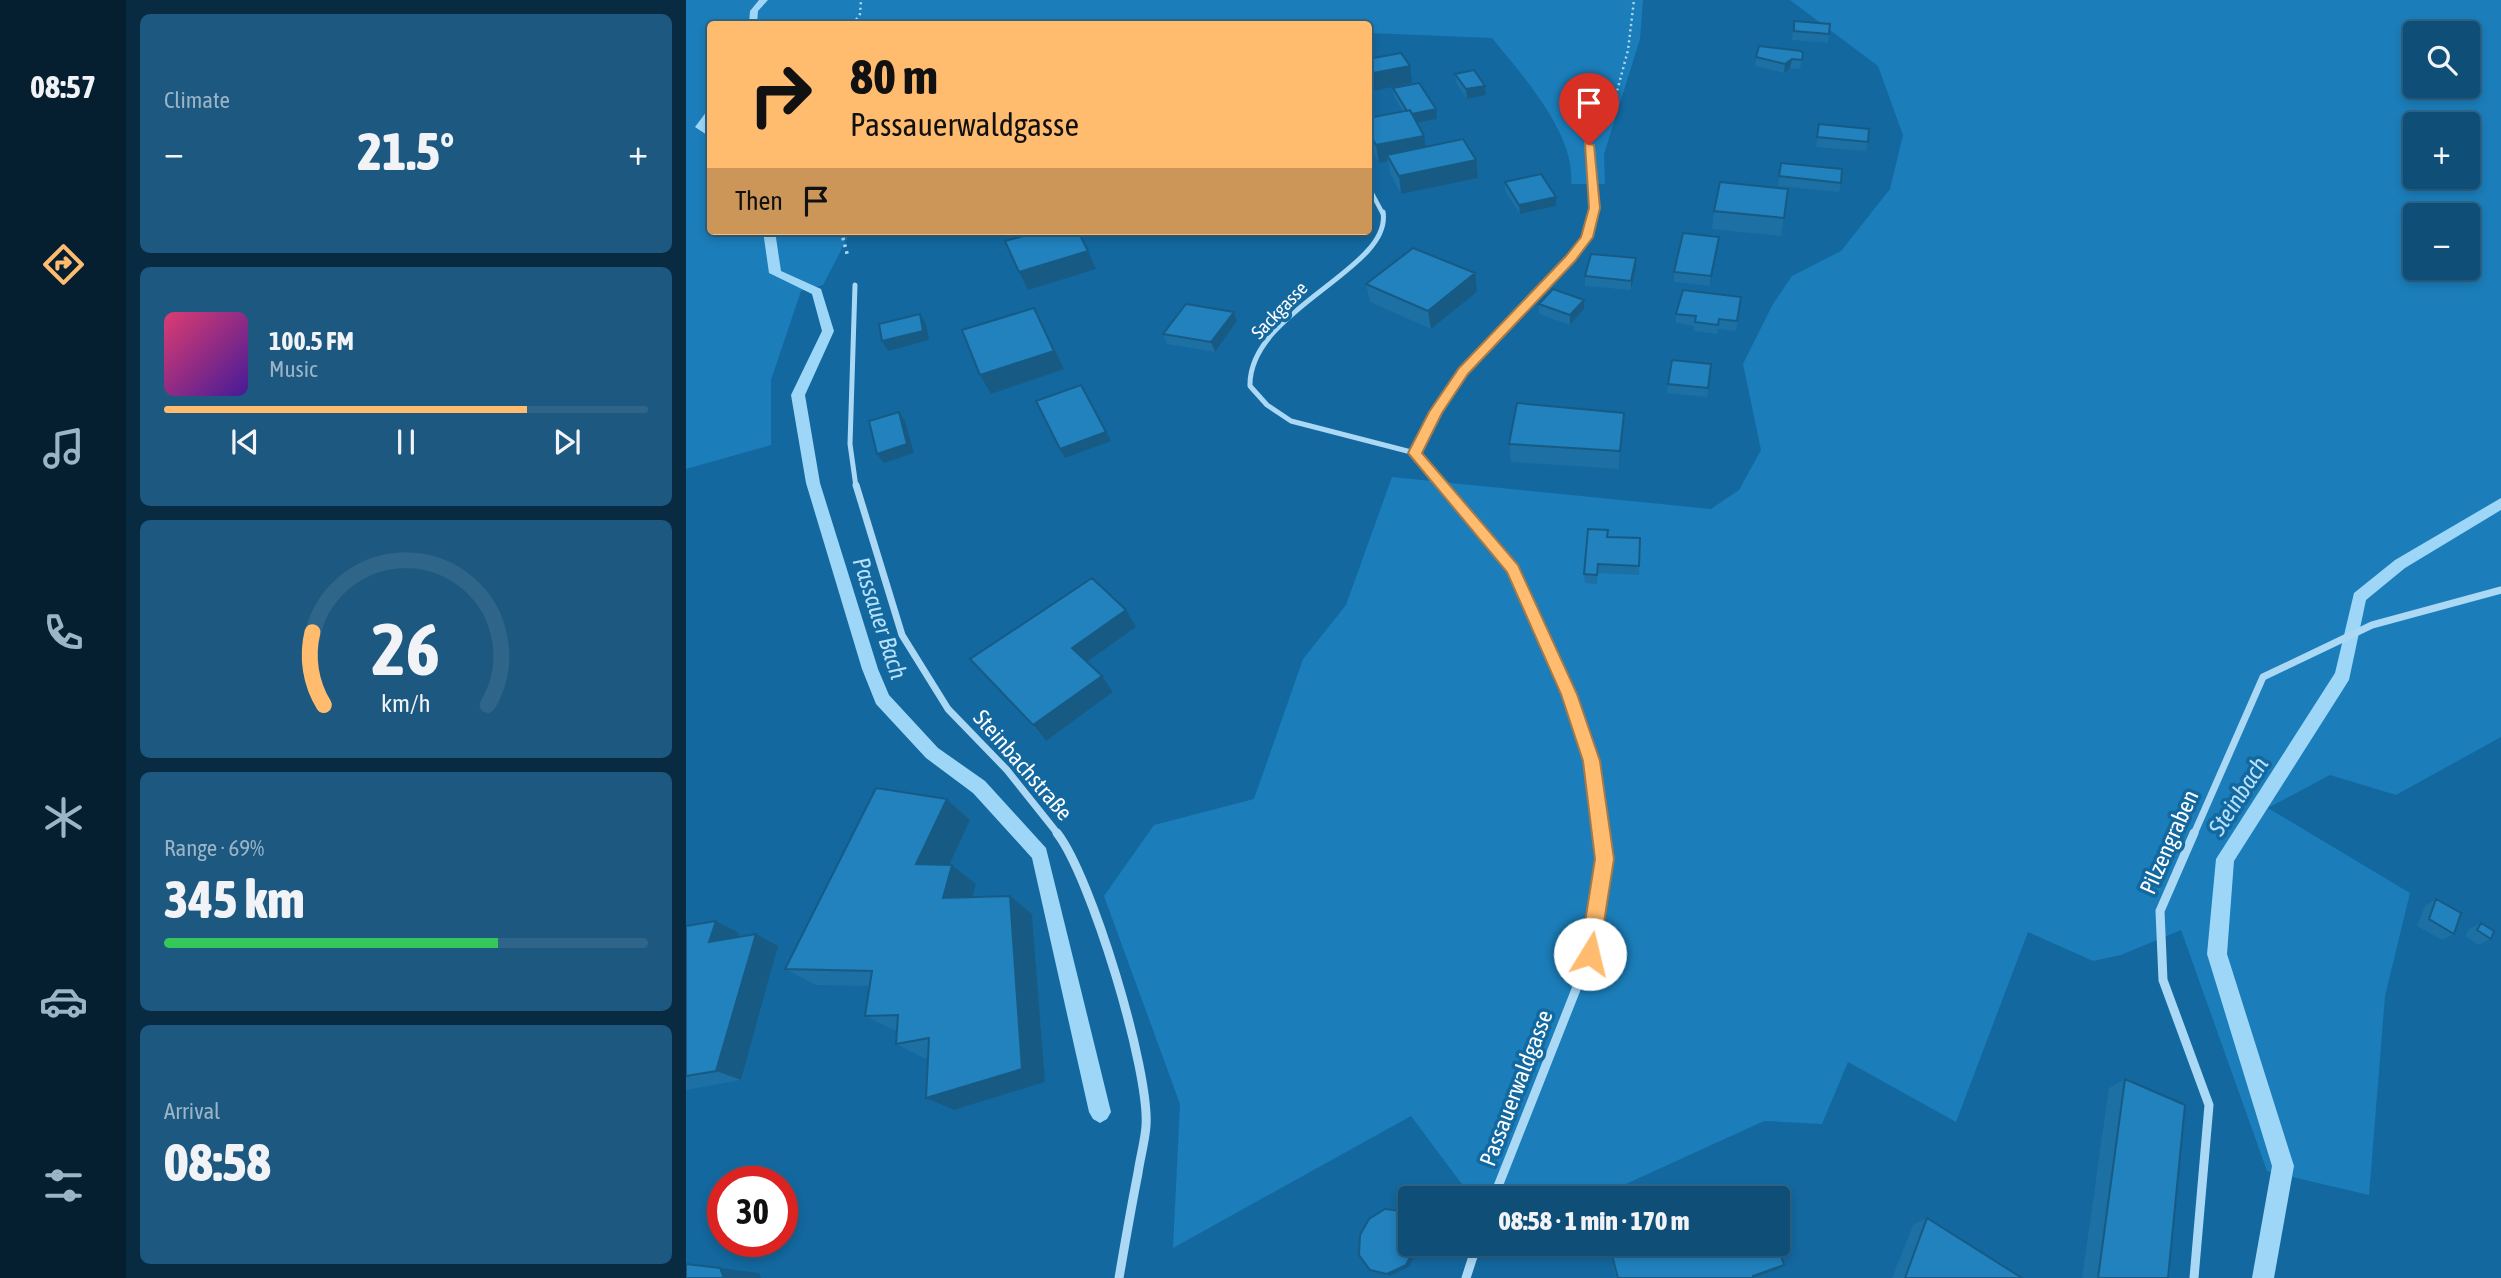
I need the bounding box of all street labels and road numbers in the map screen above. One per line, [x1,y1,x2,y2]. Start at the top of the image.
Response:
street label: Sackgasse [1246,277,1312,343]
street label: Steinbachstraße [968,705,1078,825]
street label: Pilzengraben [2134,786,2204,898]
street label: Passauerwaldgasse [1474,1007,1558,1169]

